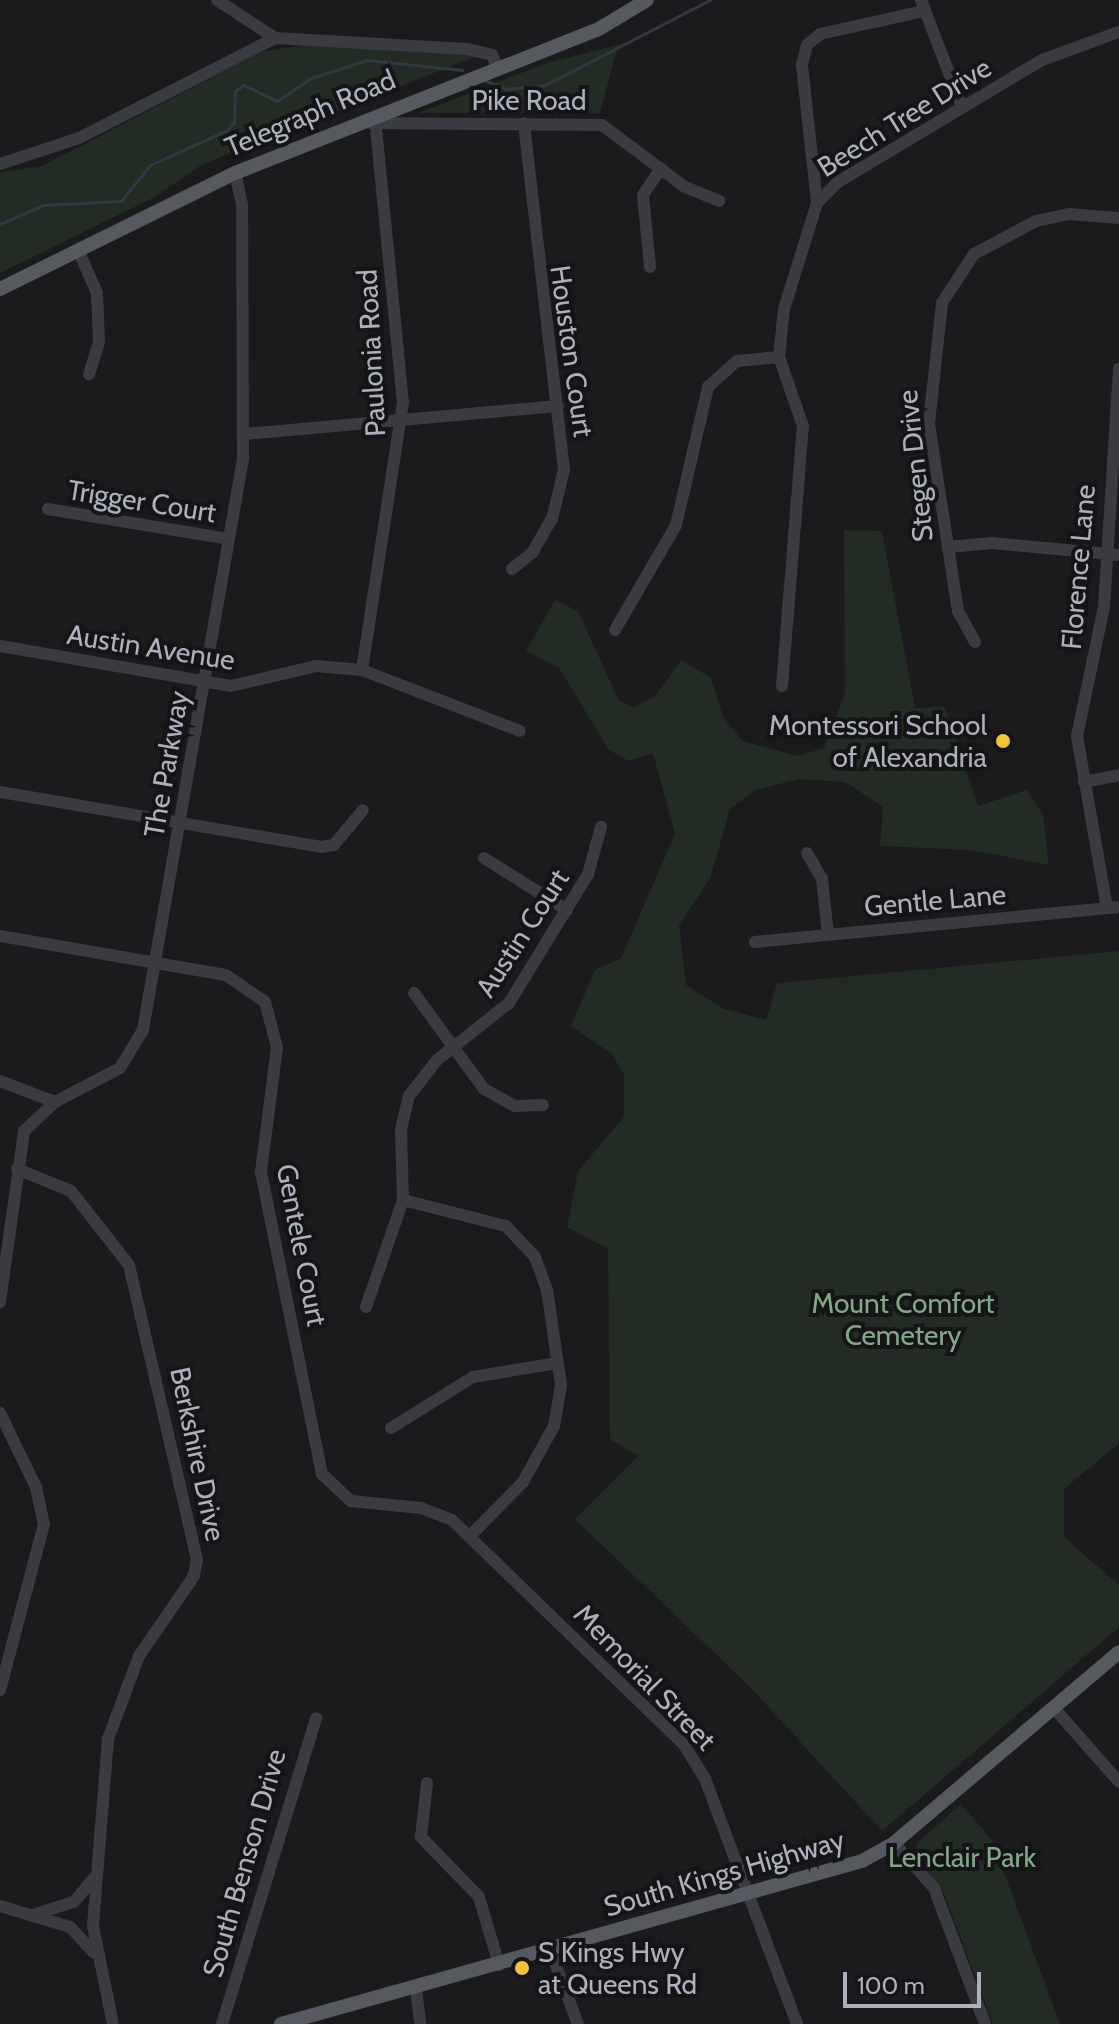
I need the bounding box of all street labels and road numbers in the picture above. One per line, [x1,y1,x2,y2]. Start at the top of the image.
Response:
street label: Beech Tree Drive [811,50,997,184]
street label: Telegraph Road [220,62,400,164]
street label: Pike Road [471,83,587,117]
street label: Houston Court [543,263,601,439]
street label: Paulonia Road [350,268,392,438]
street label: Stegen Drive [890,388,940,544]
street label: Trigger Court [65,473,219,529]
street label: Florence Lane [1054,483,1102,651]
street label: Austin Avenue [65,617,237,677]
street label: The Parkway [137,688,195,840]
street label: Austin Court [468,863,576,1003]
street label: Gentle Lane [863,877,1007,923]
street label: Gentele Court [270,1161,334,1329]
street label: Berkshire Drive [163,1364,233,1544]
street label: Memorial Street [567,1597,723,1757]
street label: South Benson Drive [195,1745,293,1981]
street label: South Kings Highway [600,1823,848,1923]

